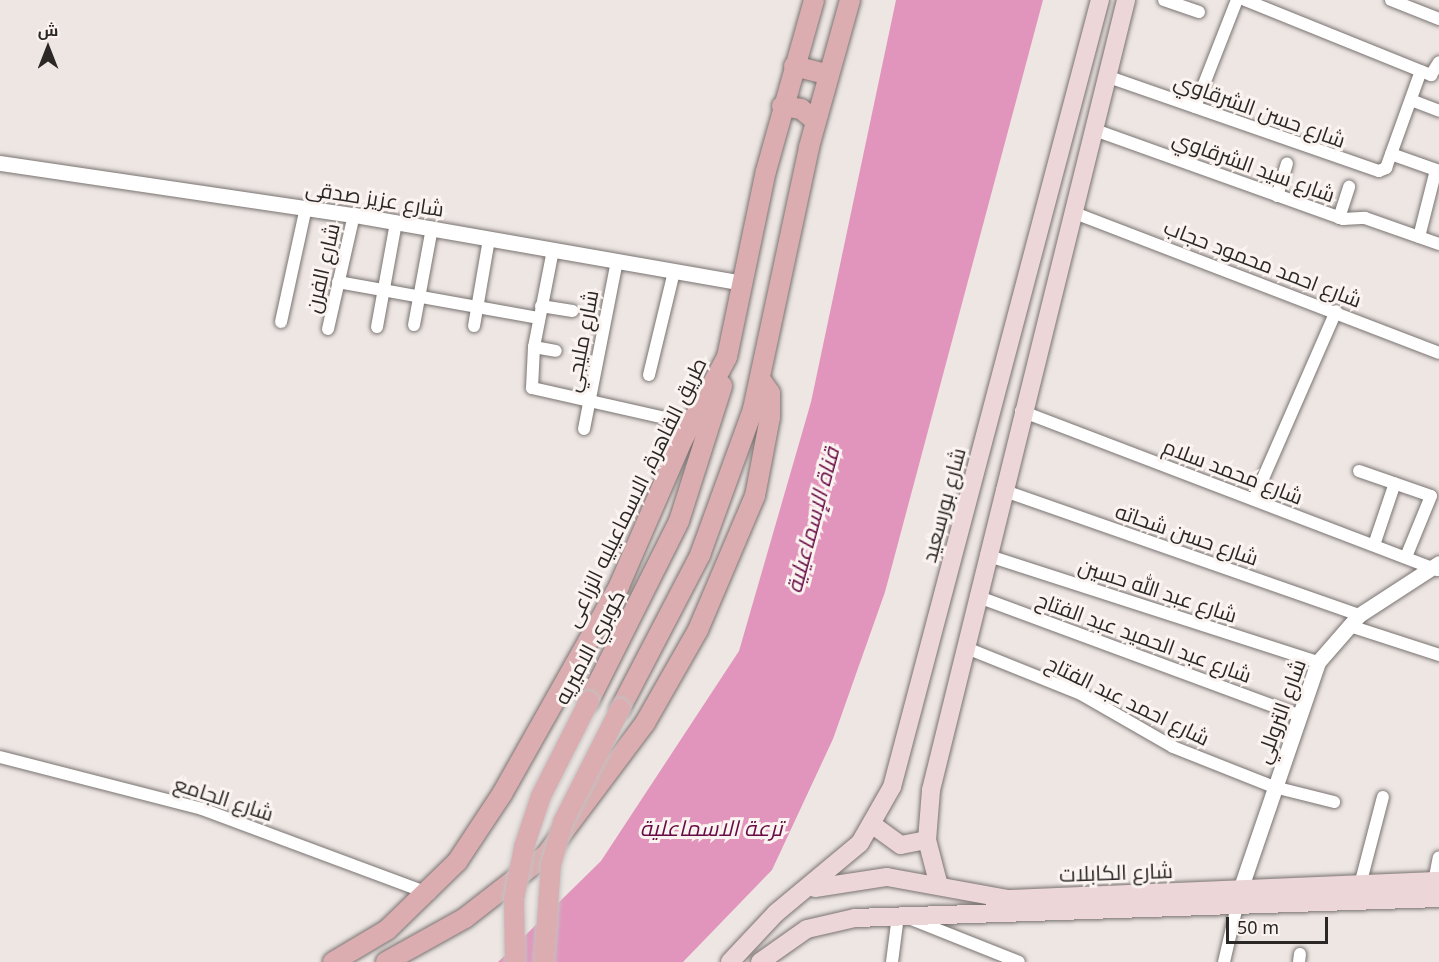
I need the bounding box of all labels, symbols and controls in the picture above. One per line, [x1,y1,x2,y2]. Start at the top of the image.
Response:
north arrow [18,18,78,78]
text: ش [38,19,58,41]
street label: شارع حسن الشرقاوي [1171,67,1349,153]
street label: شارع سيد الشرقاوي [1169,125,1339,207]
street label: شارع عزيز صدقى [304,175,446,221]
street label: شارع احمد محمود حجاب [1161,214,1365,312]
street label: شارع الفرن [299,221,345,315]
street label: شارع مليجي [559,288,603,394]
street label: طريق القاهرة, الاسماعيليه الزراعى [559,353,711,631]
street label: شارع محمد سلام [1160,433,1306,509]
water label: قناة الإسماعيلية [780,444,844,596]
street label: شارع بورسعيد [916,445,970,565]
street label: شارع حسن شحاته [1112,498,1262,570]
street label: شارع عبد الله حسين [1076,552,1240,628]
street label: كوبري الاميريه [548,585,630,709]
street label: شارع عبد الحميد عبد الفتاح [1033,586,1255,688]
street label: شارع احمد عبد الفتاح [1042,649,1214,751]
street label: شارع التروللي [1249,655,1311,767]
street label: شارع الجامع [171,770,277,826]
water label: ترعة الاسماعلية [640,815,782,841]
street label: شارع الكابلات [1059,857,1173,887]
scale bar [1229,905,1331,943]
text: 50 m [1237,915,1279,939]

